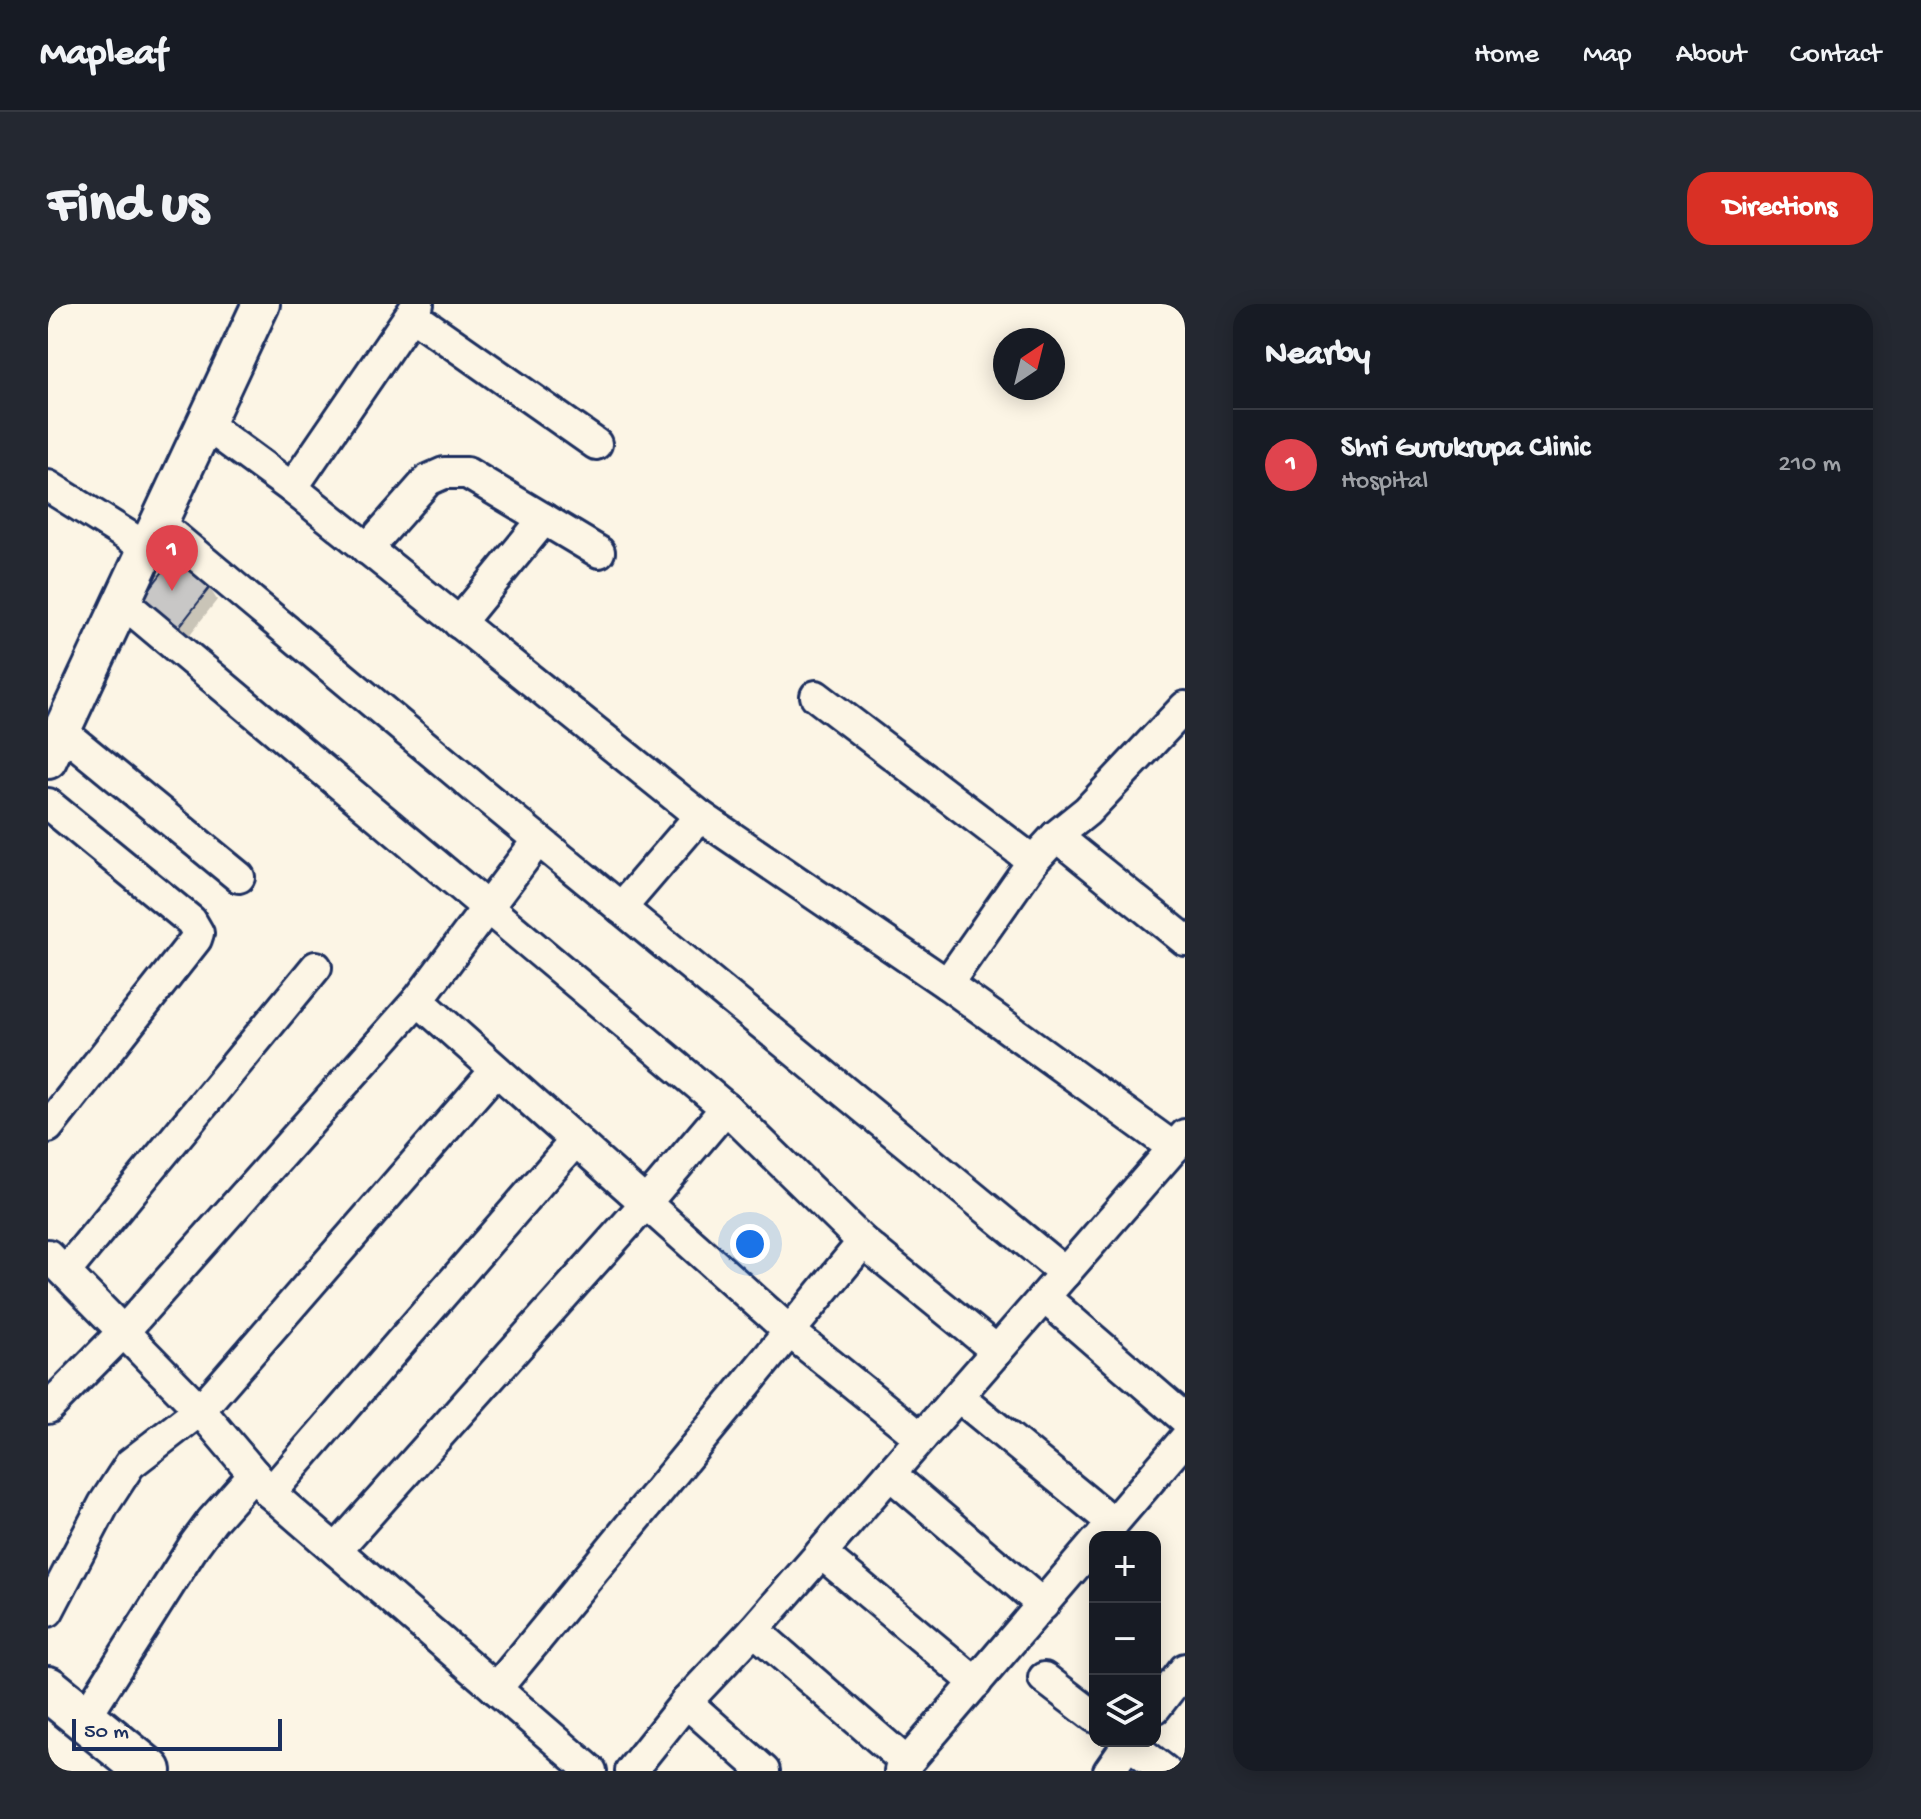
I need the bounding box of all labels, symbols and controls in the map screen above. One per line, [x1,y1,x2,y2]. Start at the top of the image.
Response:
text: Mapleaf [40,33,167,77]
text: Home [1474,39,1539,72]
text: Map [1583,39,1632,72]
text: About [1676,39,1746,72]
text: Contact [1790,39,1881,72]
button: Directions [1687,172,1873,245]
text: Find us [48,175,208,241]
north arrow [993,328,1065,400]
text: Nearby [1265,336,1370,376]
text: Shri Gurukrupa Clinic [1341,432,1590,467]
text: 1 [1286,450,1296,481]
text: 210 m [1778,450,1841,481]
text: Hospital [1341,467,1428,498]
pin: 1 [146,525,198,591]
your location [730,1224,770,1264]
map controls [1089,1531,1161,1747]
button: + [1089,1531,1161,1603]
button: − [1089,1603,1161,1675]
button: layers [1089,1675,1161,1747]
scale bar [72,1715,282,1751]
text: 50 m [84,1720,129,1746]

